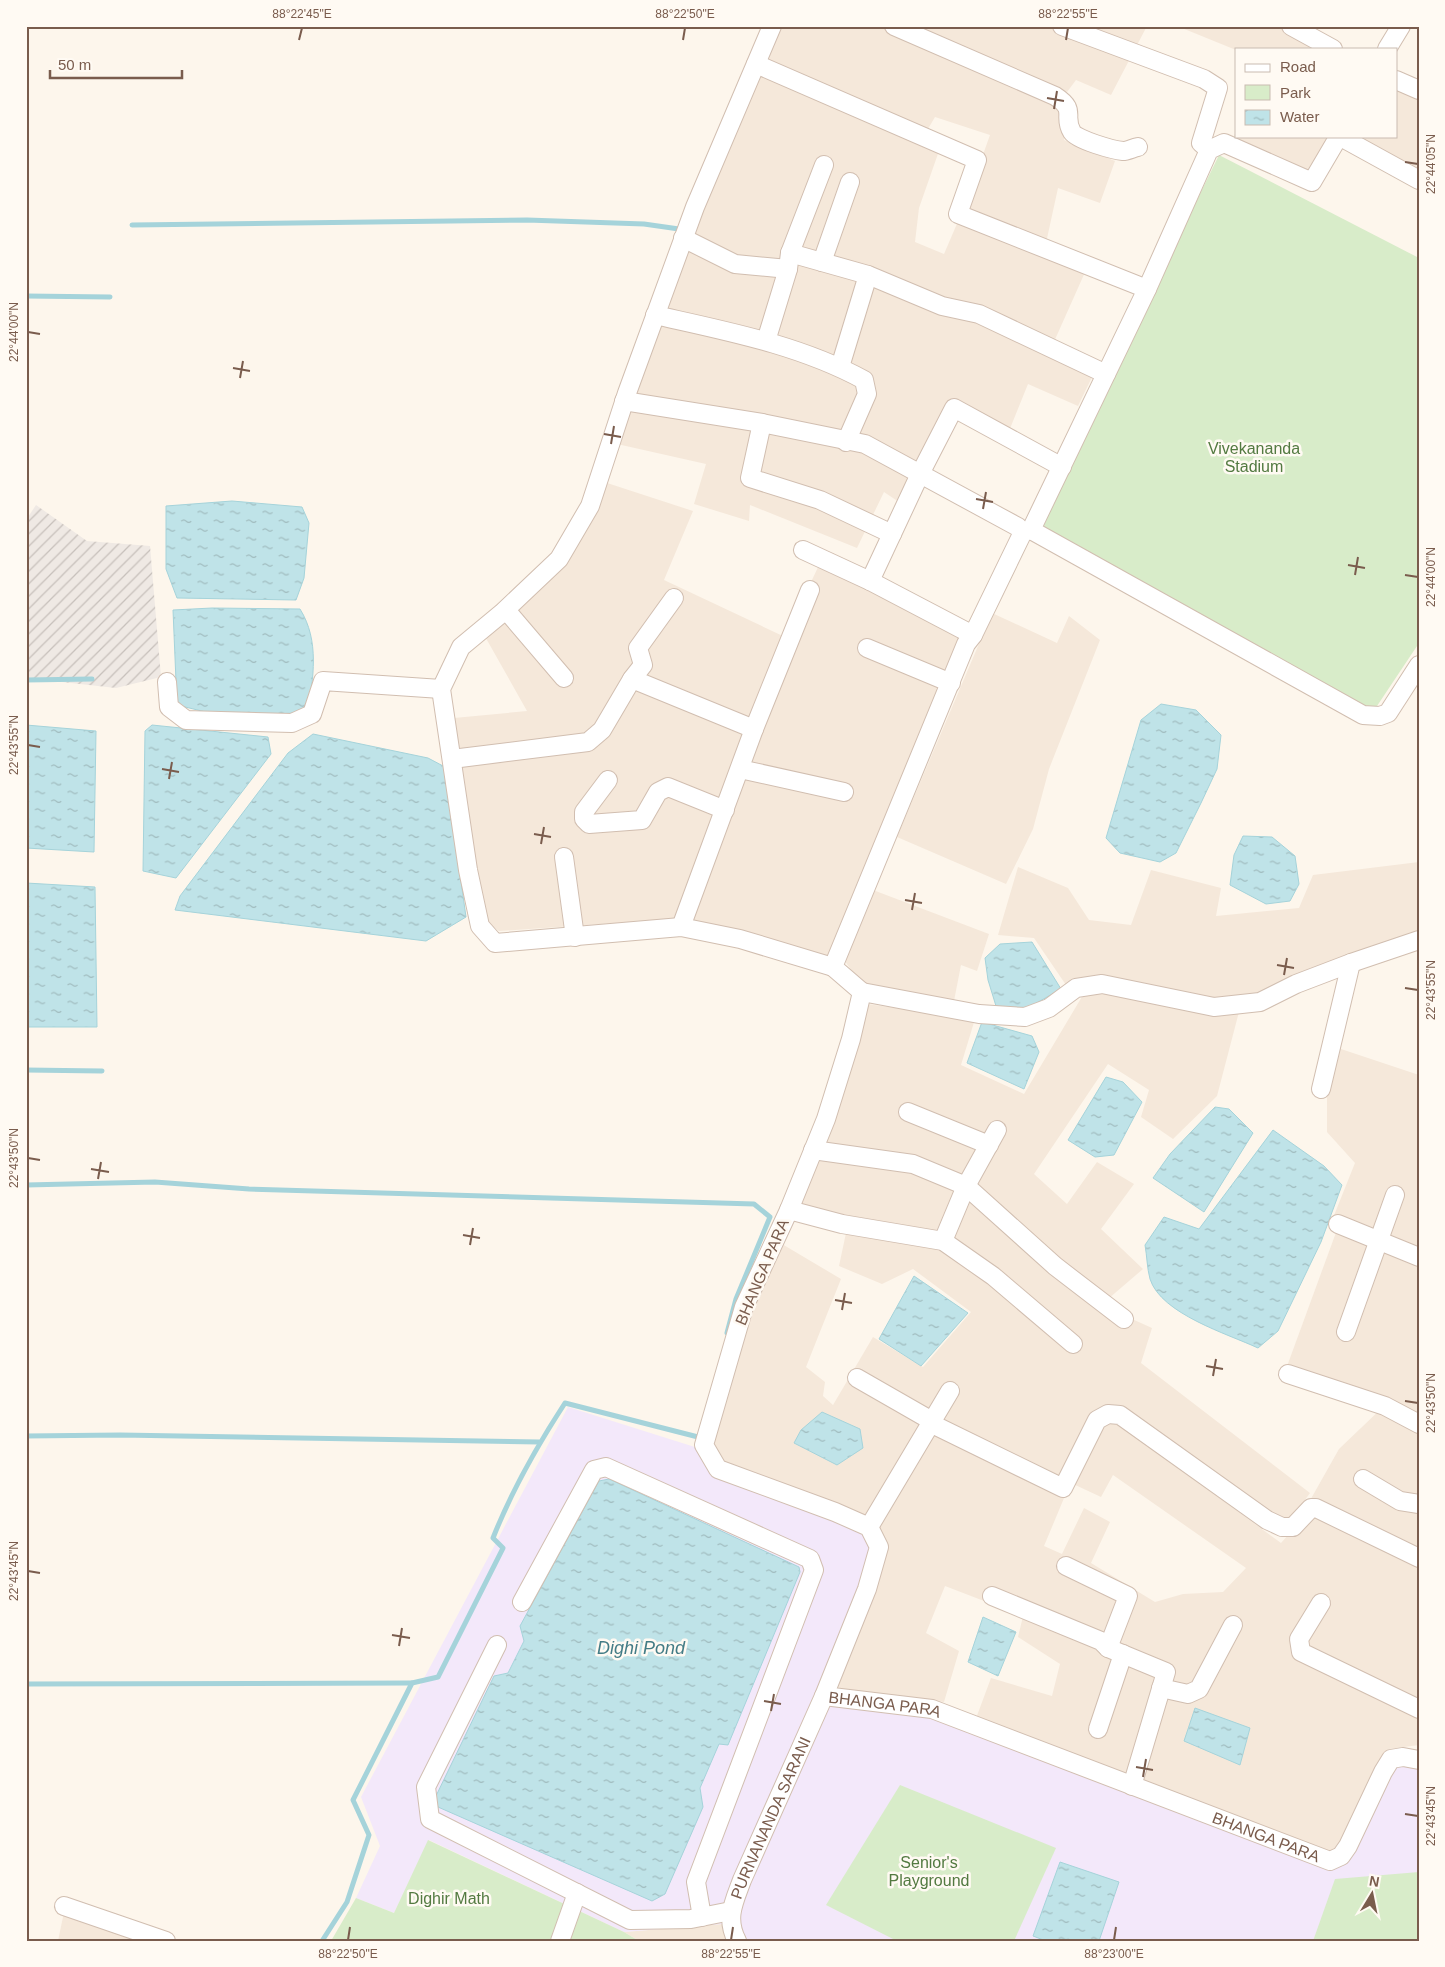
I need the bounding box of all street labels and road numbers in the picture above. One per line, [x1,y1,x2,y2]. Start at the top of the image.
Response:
street label: BHANGA PARA [732,1216,792,1328]
street label: BHANGA PARA [828,1688,944,1720]
street label: PURNANANDA SARANI [727,1734,813,1901]
street label: BHANGA PARA [1210,1808,1323,1865]

